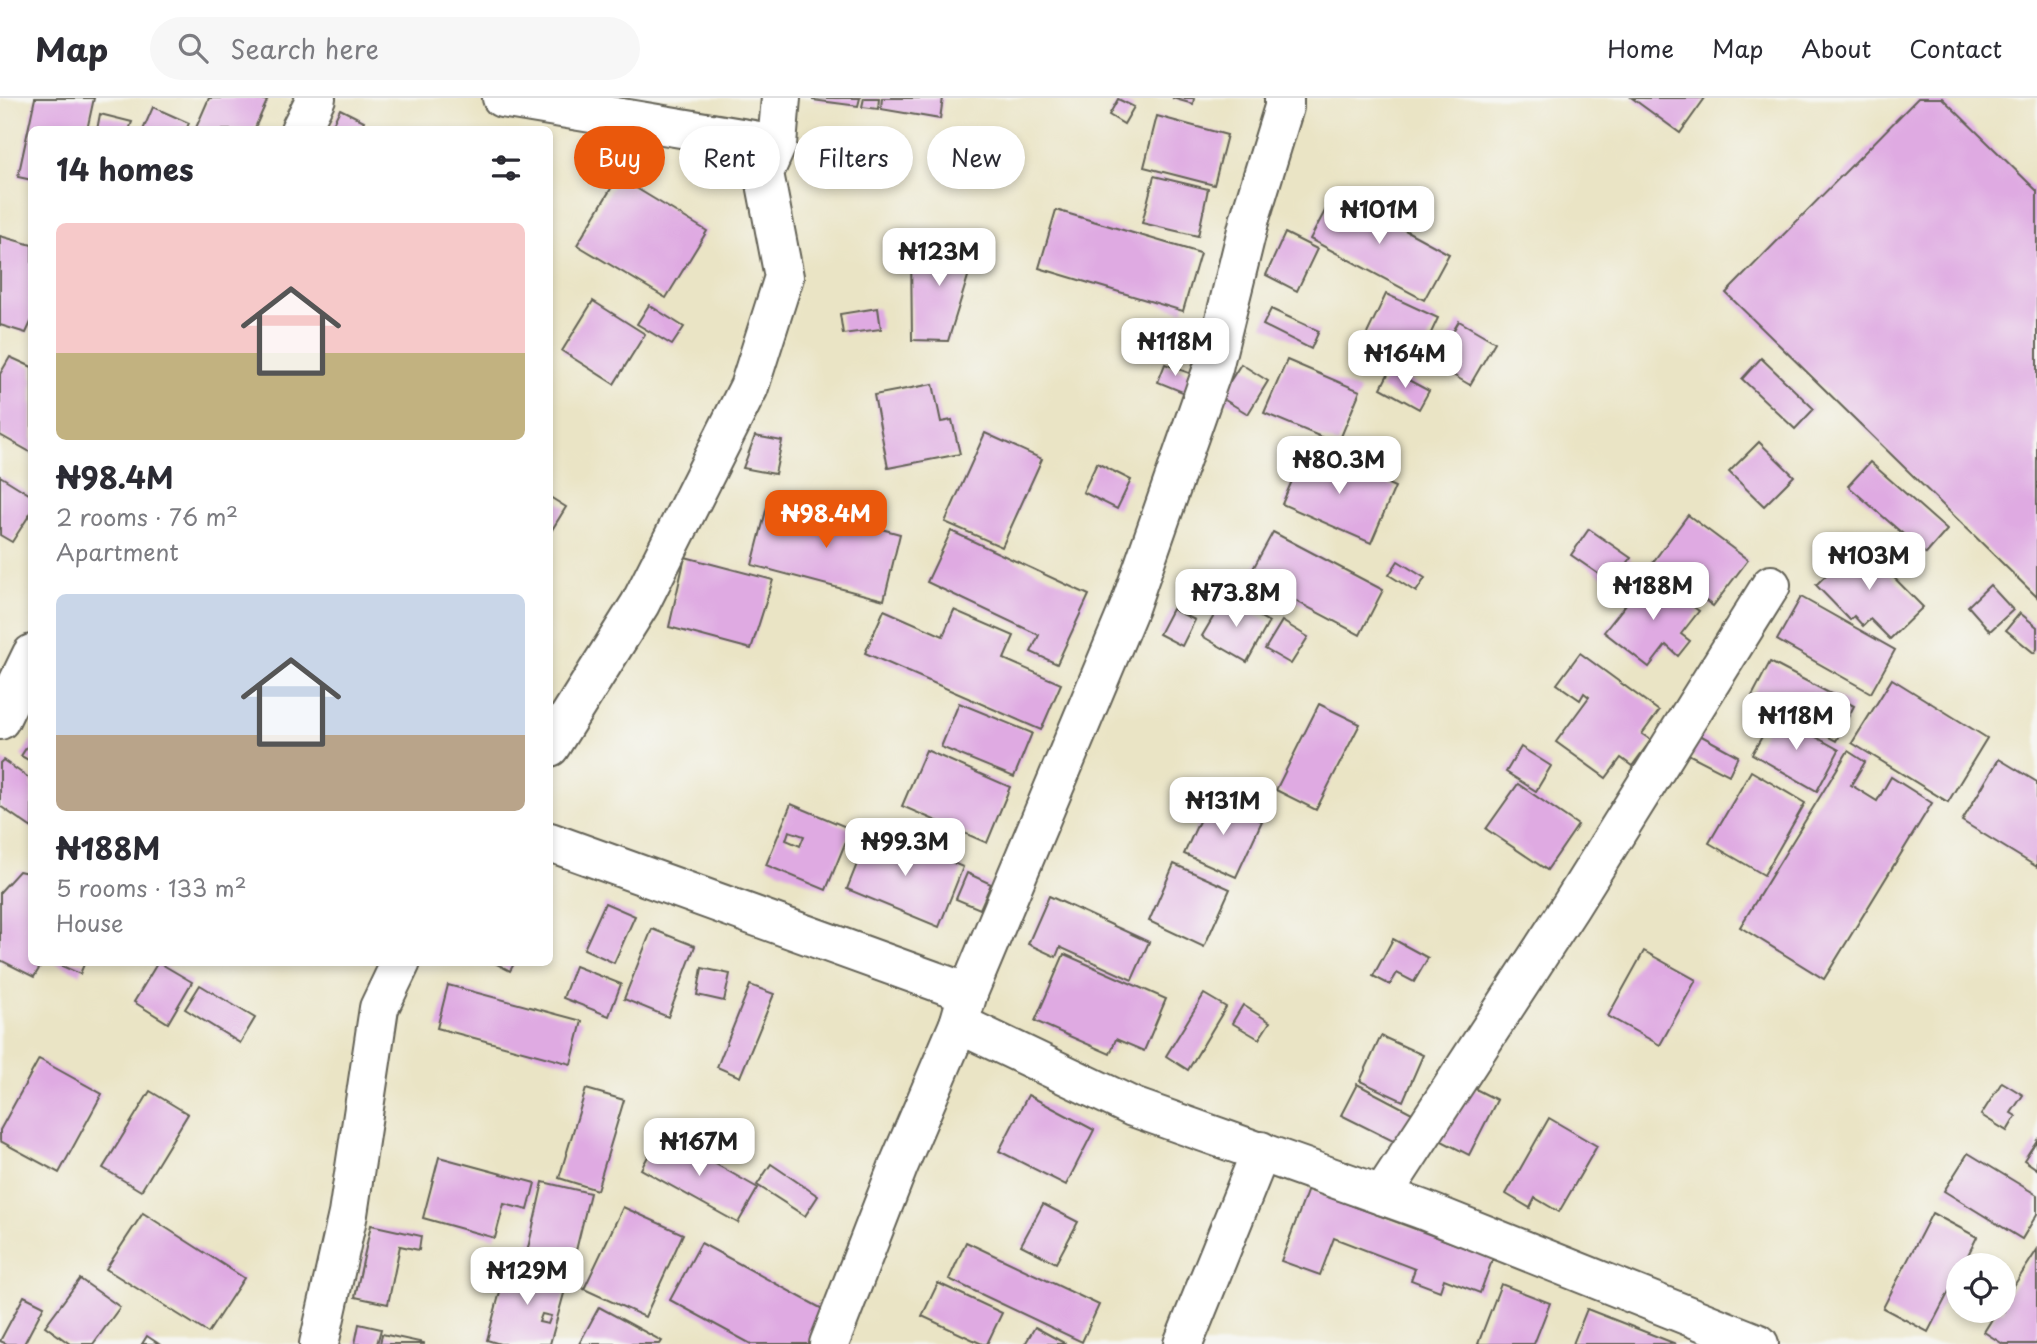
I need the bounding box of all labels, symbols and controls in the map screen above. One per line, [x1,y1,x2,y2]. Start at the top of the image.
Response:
search box [150,17,640,80]
text: Map [35,23,108,73]
icon: search [174,29,212,67]
text: Search here [230,29,379,68]
text: Home [1607,30,1674,66]
text: Map [1712,30,1763,66]
text: About [1801,30,1871,66]
text: Contact [1909,30,2002,66]
chip: Buy [574,126,665,189]
chip: Rent [679,126,780,189]
chip: Filters [794,126,913,189]
chip: New [927,126,1025,189]
text: 14 homes [56,146,194,191]
icon: filters [487,149,525,187]
pin: ₦101M [1330,186,1428,246]
text: ₦101M [1340,191,1418,226]
pin: ₦123M [890,228,988,288]
text: ₦123M [899,233,979,268]
icon: home [228,268,354,394]
pin: ₦118M [1126,318,1224,378]
text: ₦118M [1137,323,1213,358]
pin: ₦164M [1356,330,1454,390]
text: ₦164M [1364,335,1446,370]
pin: ₦80.3M [1282,436,1396,496]
text: ₦80.3M [1293,441,1385,476]
text: ₦98.4M [56,454,174,499]
pin: ₦98.4M [769,490,883,550]
text: ₦98.4M [781,495,871,530]
text: 2 rooms · 76 m² [56,499,238,534]
pin: ₦103M [1820,532,1918,592]
text: Apartment [56,534,179,569]
text: ₦103M [1828,537,1910,572]
pin: ₦188M [1604,562,1702,622]
text: ₦188M [1613,567,1693,602]
pin: ₦73.8M [1179,570,1293,629]
text: ₦73.8M [1191,574,1281,609]
icon: home [228,639,354,765]
pin: ₦118M [1747,692,1845,752]
text: ₦118M [1758,697,1834,732]
pin: ₦131M [1174,778,1272,837]
text: ₦131M [1186,782,1260,817]
pin: ₦99.3M [848,818,962,878]
text: ₦99.3M [861,823,949,858]
text: ₦188M [56,825,160,870]
text: 5 rooms · 133 m² [56,870,247,905]
text: House [56,905,123,940]
pin: ₦167M [650,1118,748,1178]
text: ₦167M [660,1123,738,1158]
pin: ₦129M [478,1248,576,1307]
text: ₦129M [487,1252,567,1287]
map controls [1946,1253,2016,1323]
button: locate [1946,1253,2016,1323]

